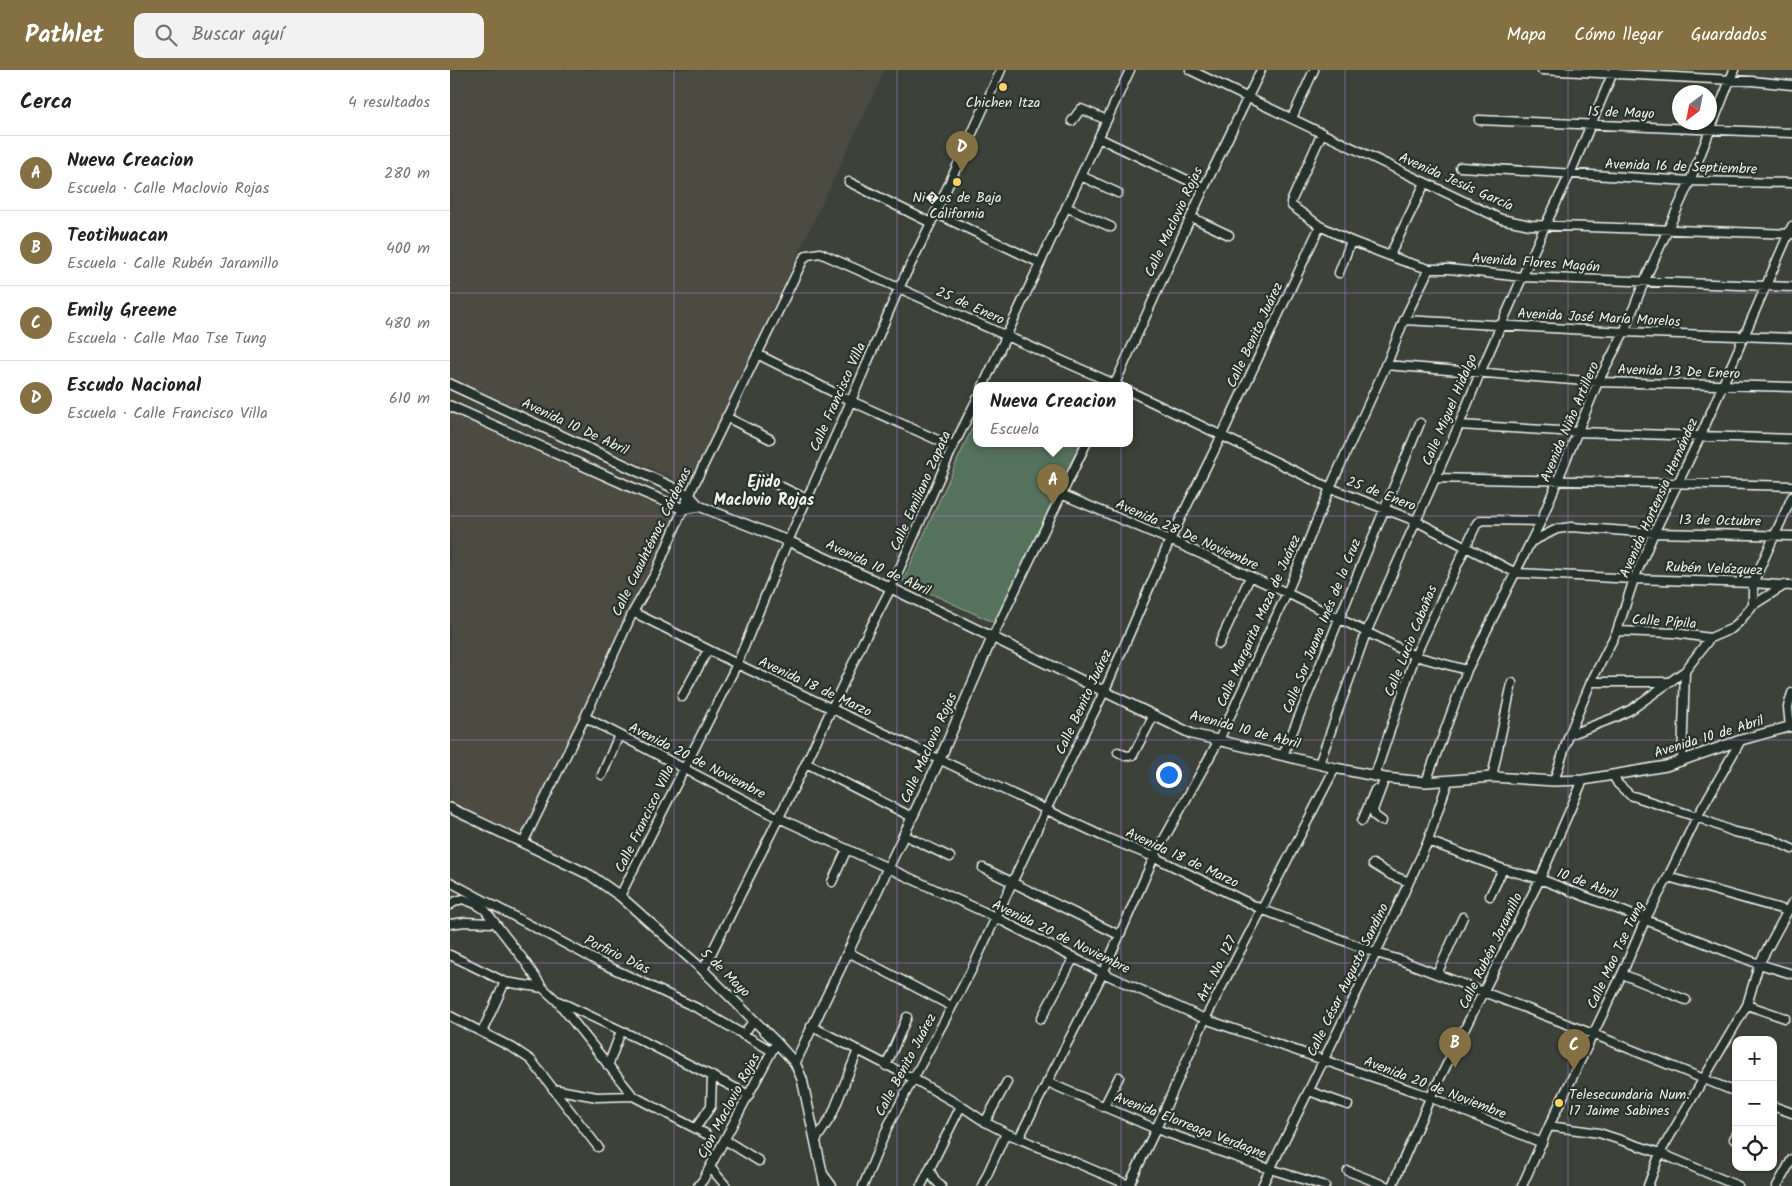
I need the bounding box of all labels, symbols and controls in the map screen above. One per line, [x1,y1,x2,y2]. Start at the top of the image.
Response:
search box [134,13,484,58]
text: Pathlet [25,16,104,55]
text: Buscar aquí [192,20,284,50]
icon: search [152,21,180,49]
text: Mapa [1507,21,1546,50]
text: Cómo llegar [1574,21,1663,50]
text: Guardados [1691,21,1767,50]
marker: Chichen Itza [997,81,1009,93]
north arrow [1672,85,1717,130]
text: Cerca [20,86,72,119]
text: 4 resultados [348,90,430,115]
place label: Chichen Itza [966,92,1040,114]
street label: 15 de Mayo [1587,101,1655,125]
pin: D [946,131,978,172]
text: Nueva Creacion [67,146,194,176]
street label: Avenida Jesús García [1395,147,1517,217]
street label: Avenida 16 de Septiembre [1605,153,1758,181]
text: A [31,161,41,186]
text: 280 m [384,161,430,186]
street label: Calle Maclovio Rojas [1139,163,1209,281]
text: Escuela · Calle Maclovio Rojas [67,176,269,201]
marker: Ni�os de Baja California [951,176,963,188]
place label: Ni�os de Baja California [912,187,1002,225]
text: Teotihuacan [67,221,168,251]
text: B [31,236,41,261]
text: 400 m [386,236,430,261]
street label: Avenida Flores Magón [1471,248,1601,278]
text: Escuela · Calle Rubén Jaramillo [67,251,279,276]
street label: Calle Benito Juárez [1221,279,1289,391]
street label: 25 de Enero [932,281,1008,331]
text: Emily Greene [67,296,177,326]
street label: Avenida José María Morelos [1517,303,1681,333]
text: C [31,311,41,336]
text: 480 m [384,311,430,336]
text: Escuela · Calle Mao Tse Tung [67,326,267,351]
street label: Calle Francisco Villa [804,339,872,455]
street label: Calle Miguel Hidalgo [1417,351,1483,469]
street label: Avenida Niño Artillero [1535,358,1605,486]
street label: Avenida 13 De Enero [1617,359,1741,385]
text: Escudo Nacional [67,371,201,401]
popup [973,382,1133,447]
text: D [31,386,41,411]
text: 610 m [389,386,430,411]
text: Nueva Creacion [990,387,1116,417]
street label: Avenida 10 De Abril [518,393,633,462]
text: Escuela · Calle Francisco Villa [67,401,268,426]
street label: Avenida Hortensia Hernández [1614,415,1704,581]
text: Escuela [990,417,1039,442]
street label: Calle Emiliano Zapata [885,427,957,555]
street label: Calle Cuauhtémoc Cárdenas [606,464,698,620]
pin: A [1037,464,1069,505]
district label: Ejido Maclovio Rojas [714,470,815,513]
street label: 25 de Enero [1343,471,1419,517]
street label: Avenida 28 De Noviembre [1112,494,1263,577]
street label: 13 de Octubre [1679,509,1762,533]
street label: Calle Margarita Maza de Juárez [1211,531,1307,711]
street label: Avenida 10 de Abril [822,534,935,602]
street label: Calle Sor Juana Inés de la Cruz [1277,535,1367,717]
street label: Rubén Velázquez [1665,556,1763,582]
street label: Calle Lucio Cabañas [1379,582,1443,700]
street label: Calle Pípila [1631,609,1697,635]
street label: Calle Benito Juárez [1050,646,1118,758]
street label: Avenida 18 de Marzo [755,651,875,723]
street label: Calle Maclovio Rojas [895,689,963,807]
street label: Avenida 10 de Abril [1187,705,1303,756]
street label: Avenida 10 de Abril [1651,710,1767,764]
street label: Avenida 20 de Noviembre [625,717,770,805]
street label: Calle Francisco Villa [609,761,681,877]
your location [1156,762,1182,788]
street label: Avenida 18 de Marzo [1122,822,1242,894]
street label: 10 de Abril [1554,862,1621,906]
street label: Calle Rubén Jaramillo [1453,889,1529,1013]
street label: Avenida 20 de Noviembre [988,894,1134,980]
street label: Calle Mao Tse Tung [1581,897,1651,1013]
street label: Calle César Augusto Sandino [1301,899,1395,1061]
street label: Porfirio Días [580,930,654,980]
street label: Art. No. 127 [1191,932,1243,1006]
street label: 5 de Mayo [695,943,755,1003]
street label: Calle Benito Juárez [870,1009,942,1121]
pin: B [1439,1027,1471,1068]
pin: C [1558,1029,1590,1070]
map controls [1732,1036,1777,1171]
button: + [1732,1036,1777,1081]
street label: Cjon Maclovio Rojas [692,1049,766,1163]
street label: Avenida 20 de Noviembre [1361,1051,1510,1126]
button: − [1732,1081,1777,1126]
place label: Telesecundaria Num. 17 Jaime Sabines [1569,1084,1690,1122]
street label: Avenida Elorreaga Verdagne [1110,1087,1270,1166]
marker: Telesecundaria Num. 17 Jaime Sabines [1553,1097,1565,1109]
button: locate [1732,1126,1777,1171]

